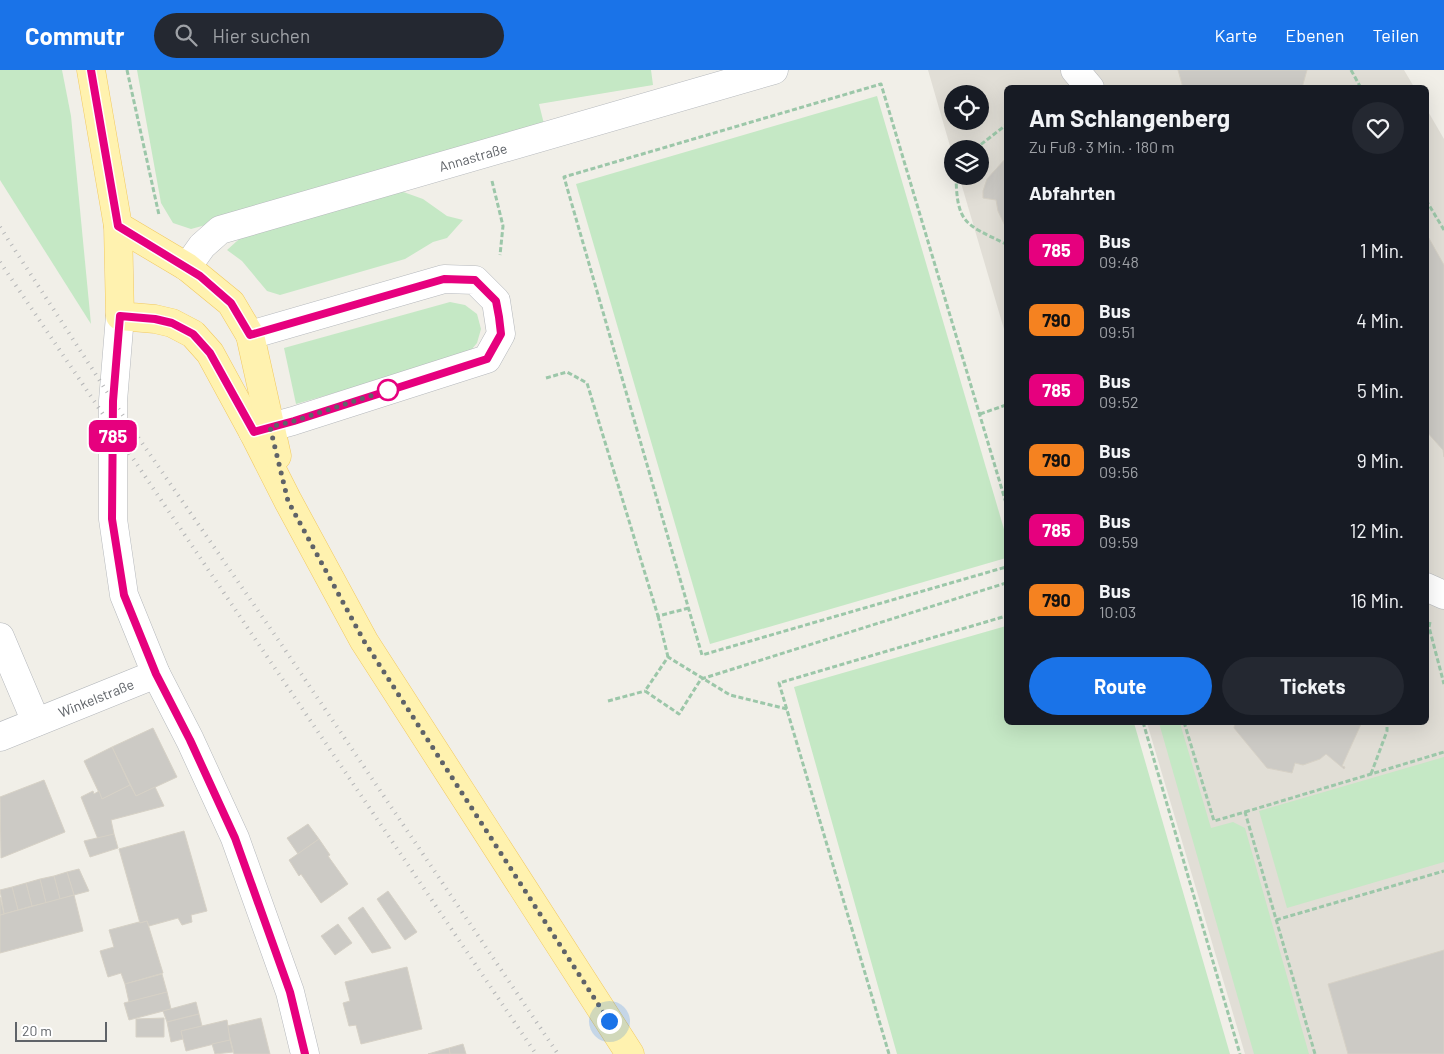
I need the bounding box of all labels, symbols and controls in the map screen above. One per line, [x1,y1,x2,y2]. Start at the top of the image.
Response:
search box [154,13,504,58]
text: Commutr [25,21,124,50]
icon: search [172,21,200,49]
text: Hier suchen [212,24,310,47]
text: Karte [1214,24,1257,46]
text: Ebenen [1285,24,1344,46]
text: Teilen [1372,24,1419,46]
map controls [944,85,989,185]
button: locate [944,85,989,130]
button: heart [1352,102,1404,154]
text: Am Schlangenberg [1029,103,1230,132]
text: Zu Fuß · 3 Min. · 180 m [1029,137,1175,156]
street label: Annastraße [437,139,509,175]
button: layers [944,140,989,185]
text: Abfahrten [1029,181,1115,204]
text: Bus [1099,229,1131,252]
text: 785 [1042,239,1071,261]
text: 1 Min. [1360,239,1404,262]
text: 09:48 [1099,252,1139,271]
text: Bus [1099,299,1131,322]
text: 790 [1042,309,1071,331]
text: 4 Min. [1356,309,1404,332]
text: 09:51 [1099,322,1135,341]
text: Bus [1099,369,1131,392]
unlabelled marker [377,379,399,401]
text: 785 [1042,379,1071,401]
text: 5 Min. [1357,379,1404,402]
text: 09:52 [1099,392,1139,411]
line badge: 785 [84,420,142,452]
text: 785 [99,425,127,447]
text: Bus [1099,439,1131,462]
text: 790 [1042,449,1071,471]
text: 9 Min. [1357,449,1404,472]
text: 09:56 [1099,462,1138,481]
text: Bus [1099,509,1131,532]
text: 785 [1042,519,1071,541]
text: 12 Min. [1350,519,1404,542]
text: 09:59 [1099,532,1138,551]
text: Bus [1099,579,1131,602]
text: 790 [1042,589,1071,611]
text: 16 Min. [1350,589,1404,612]
text: 10:03 [1099,602,1136,621]
button: Route [1029,657,1212,715]
button: Tickets [1222,657,1404,715]
street label: Winkelstraße [56,675,136,721]
your location [597,1009,622,1034]
scale bar [15,1019,108,1042]
text: 20 m [22,1022,52,1039]

